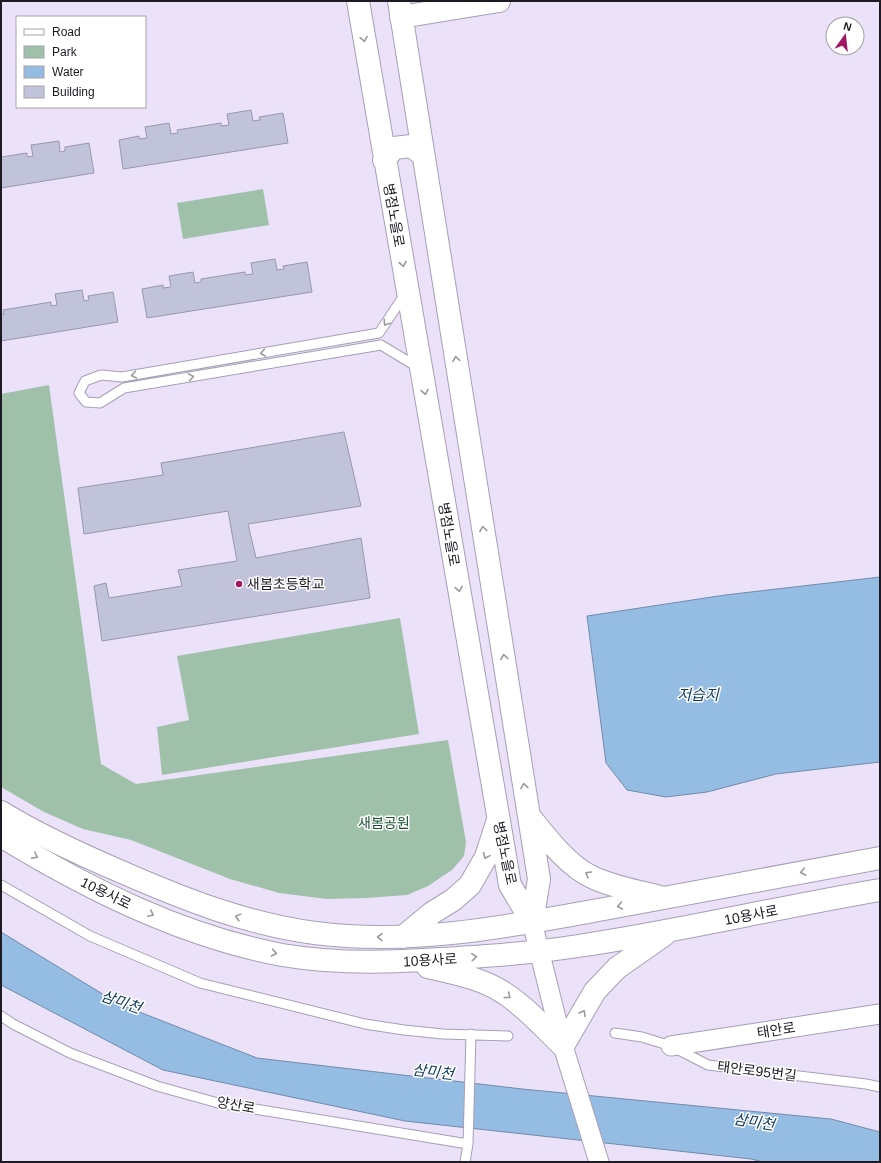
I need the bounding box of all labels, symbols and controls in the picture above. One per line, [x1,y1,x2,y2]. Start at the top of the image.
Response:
legend [16,16,146,108]
north arrow [825,16,865,56]
text: N [842,20,853,33]
text: Road [52,25,81,39]
one-way arrow [359,36,368,43]
text: Park [52,45,78,59]
text: Water [52,65,84,79]
text: Building [52,85,95,99]
street label: 병점노을로 [381,182,407,248]
one-way arrow [398,261,406,267]
one-way arrow [383,319,390,326]
one-way arrow [260,348,266,357]
one-way arrow [452,356,461,362]
one-way arrow [131,370,138,379]
one-way arrow [188,373,194,381]
one-way arrow [420,389,429,395]
street label: 병점노을로 [436,501,462,567]
one-way arrow [479,526,488,532]
place label: 새봄초등학교 [247,576,324,592]
marker: 새봄초등학교 [234,579,244,589]
one-way arrow [454,586,463,592]
one-way arrow [500,654,509,660]
water label: 저습지 [677,686,720,703]
one-way arrow [520,783,529,789]
park label: 새봄공원 [358,815,410,831]
street label: 병점노을로 [490,820,520,886]
one-way arrow [30,851,38,859]
one-way arrow [482,853,490,860]
one-way arrow [800,868,806,876]
one-way arrow [585,872,592,879]
street label: 10용사로 [78,874,134,912]
one-way arrow [617,901,623,910]
street label: 10용사로 [723,902,779,928]
one-way arrow [146,909,154,917]
one-way arrow [235,914,241,922]
one-way arrow [377,933,383,941]
one-way arrow [271,949,278,957]
street label: 10용사로 [403,951,458,969]
one-way arrow [471,953,477,962]
water label: 삼미천 [99,987,146,1017]
one-way arrow [503,991,511,998]
one-way arrow [578,1010,585,1017]
street label: 태안로 [756,1019,796,1041]
street label: 태안로95번길 [716,1058,798,1084]
water label: 삼미천 [411,1061,457,1083]
street label: 양산로 [216,1094,257,1116]
water label: 삼미천 [732,1110,778,1133]

